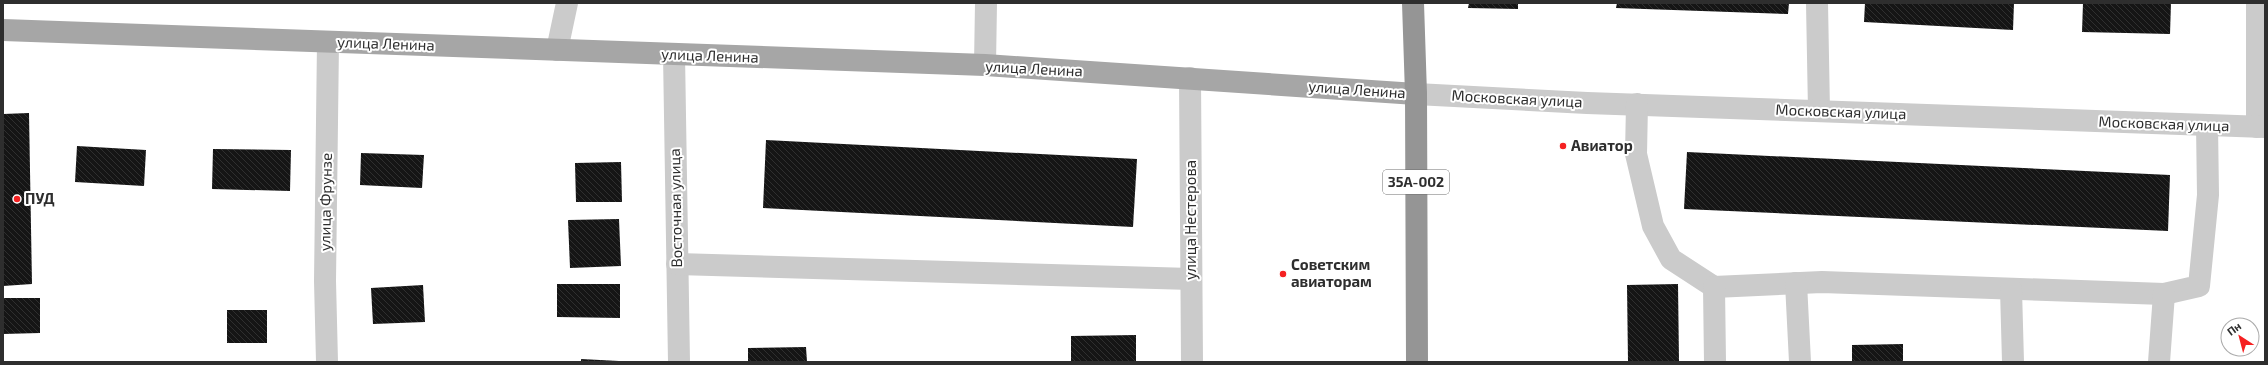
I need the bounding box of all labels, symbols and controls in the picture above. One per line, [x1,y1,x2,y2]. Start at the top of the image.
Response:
street label: улица Ленина [337,32,435,55]
street label: улица Ленина [661,44,759,67]
street label: улица Ленина [985,56,1083,81]
street label: улица Ленина [1308,77,1406,102]
street label: Московская улица [1451,86,1583,111]
street label: Московская улица [1775,100,1907,123]
street label: Московская улица [2098,112,2230,135]
place label: Авиатор [1571,136,1633,154]
marker: Авиатор [1558,141,1568,151]
street label: Восточная улица [665,148,686,268]
street label: улица Фрунзе [315,153,336,251]
street label: улица Нестерова [1181,160,1200,280]
road number: 35А-002 [1383,170,1449,194]
place label: ПУД [25,189,54,207]
marker: ПУД [12,194,22,204]
place label: Советским авиаторам [1291,255,1372,290]
marker: Советским авиаторам [1278,269,1288,279]
north arrow [2220,317,2260,357]
text: Пн [2224,319,2243,338]

